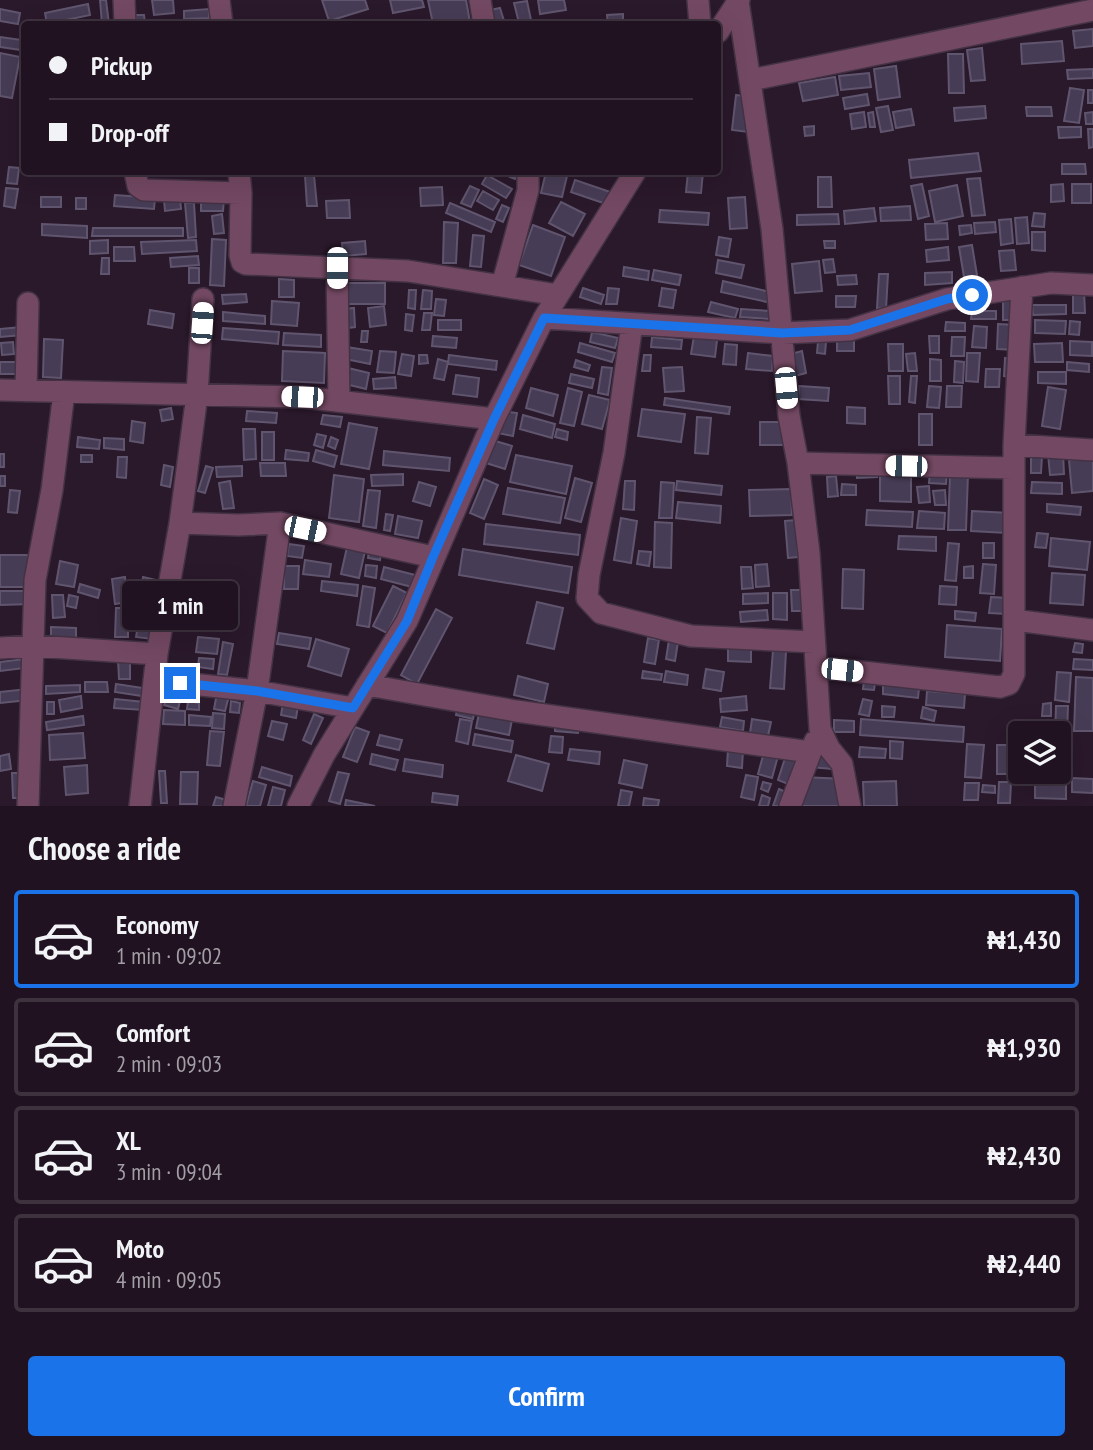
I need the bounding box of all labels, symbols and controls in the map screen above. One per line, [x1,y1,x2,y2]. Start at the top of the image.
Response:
text: Pickup [91,49,152,82]
text: Drop-off [91,116,169,149]
car [327,247,348,289]
route start [956,279,988,311]
car [191,301,214,345]
car [774,366,799,410]
car [281,386,324,408]
car [885,455,928,477]
car [283,514,328,544]
callout: 1 min [122,582,238,630]
text: 1 min [157,591,203,620]
car [821,657,864,683]
route end [164,667,196,699]
map controls [1008,721,1071,784]
button: layers [1008,721,1071,784]
text: Choose a ride [28,827,181,869]
icon: car [32,908,95,971]
text: Economy [116,908,198,941]
text: ₦1,430 [987,923,1061,956]
text: 1 min · 09:02 [116,941,222,970]
icon: car [32,1016,95,1079]
text: Comfort [116,1016,190,1049]
text: ₦1,930 [987,1031,1061,1064]
text: 2 min · 09:03 [116,1049,222,1078]
icon: car [32,1124,95,1187]
text: XL [116,1124,141,1157]
text: ₦2,430 [987,1139,1061,1172]
text: 3 min · 09:04 [116,1157,222,1186]
icon: car [32,1232,95,1295]
text: Moto [116,1232,164,1265]
text: ₦2,440 [987,1247,1061,1280]
text: 4 min · 09:05 [116,1265,222,1294]
button: Confirm [28,1356,1065,1436]

